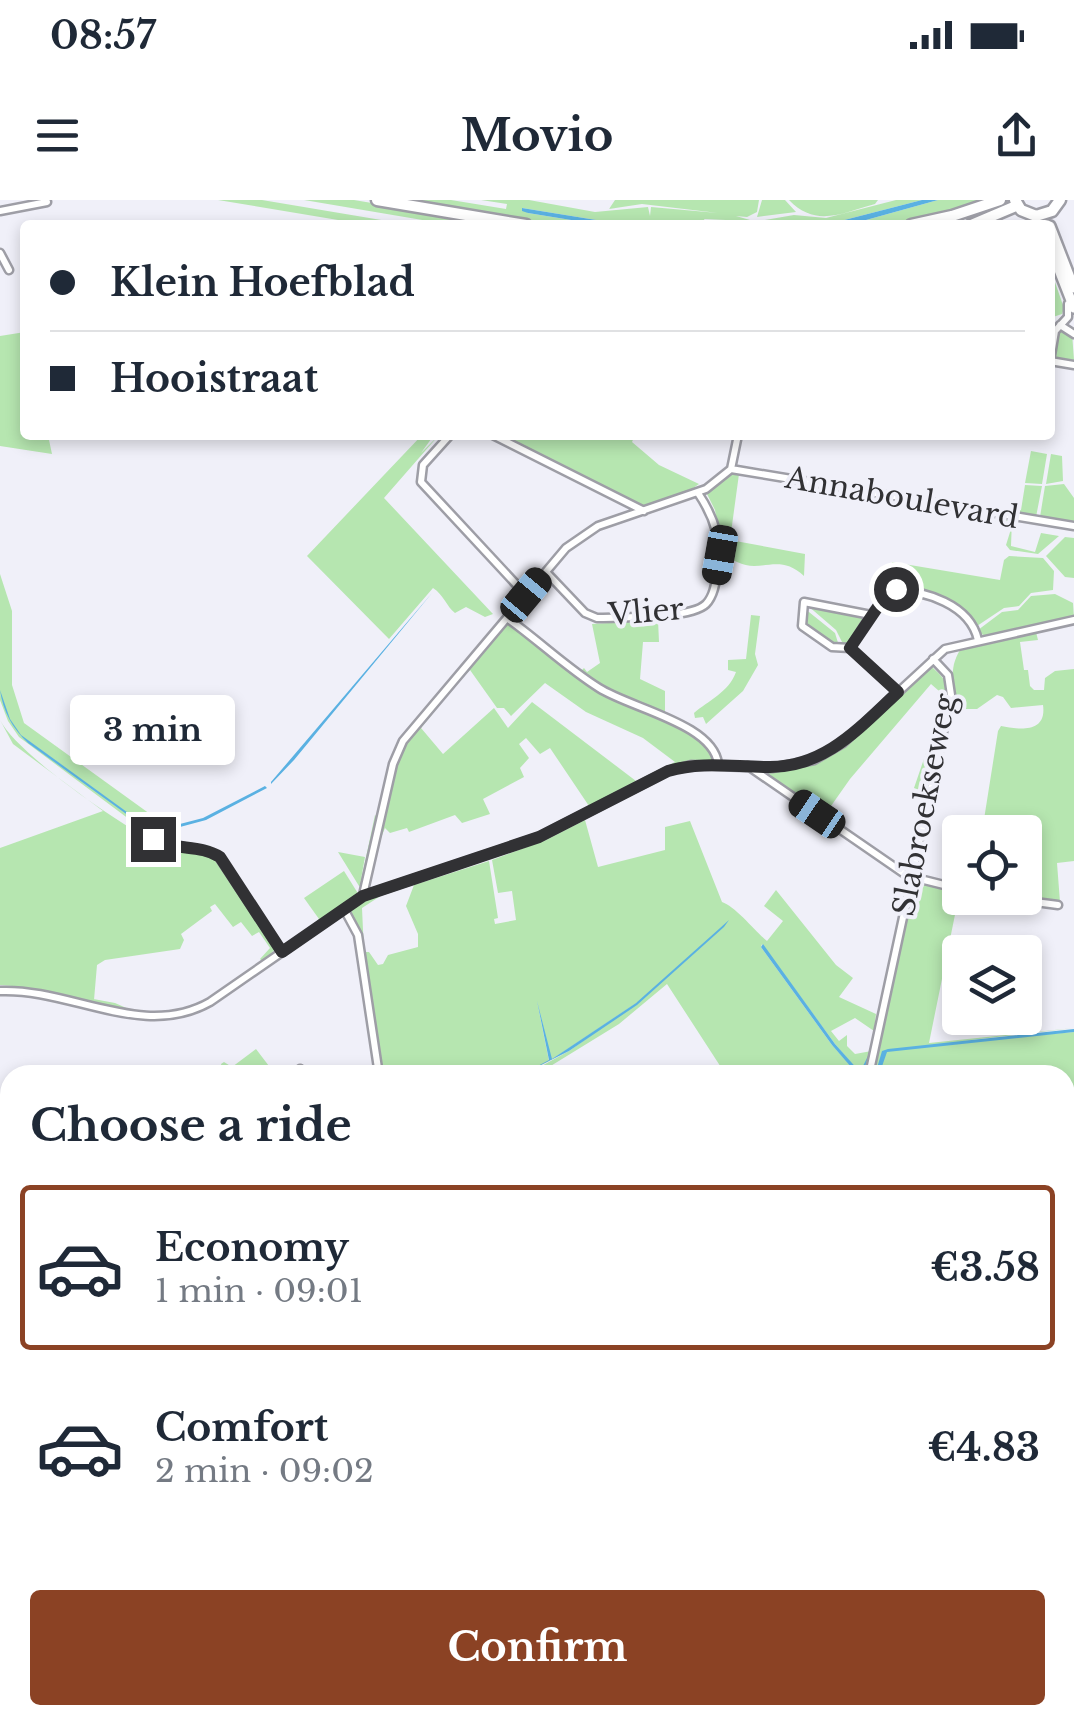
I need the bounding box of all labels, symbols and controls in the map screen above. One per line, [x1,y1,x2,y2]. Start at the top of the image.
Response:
text: 08:57 [50,12,156,59]
text: Movio [460,107,614,163]
icon: menu [30,108,85,163]
icon: share [989,108,1044,163]
text: Klein Hoefblad [110,259,415,306]
text: Hooistraat [110,355,318,402]
street label: Annaboulevard [782,459,1021,536]
car [700,523,740,587]
car [495,562,557,628]
route start [874,567,919,612]
street label: Vlier [606,590,686,633]
street label: Slabroekseweg [885,690,964,919]
callout: 3 min [70,694,236,764]
text: 3 min [103,710,202,750]
car [784,785,850,843]
map controls [942,815,1042,1035]
button: locate [942,815,1042,915]
route end [131,817,176,862]
button: layers [942,935,1042,1035]
text: Choose a ride [30,1097,352,1153]
icon: car [35,1223,125,1313]
text: Economy [155,1224,349,1271]
text: €3.58 [930,1244,1040,1291]
text: 1 min · 09:01 [155,1271,363,1311]
icon: car [35,1403,125,1493]
text: Comfort [155,1404,328,1451]
text: €4.83 [928,1424,1040,1471]
text: 2 min · 09:02 [155,1451,374,1491]
button: Confirm [30,1590,1045,1705]

